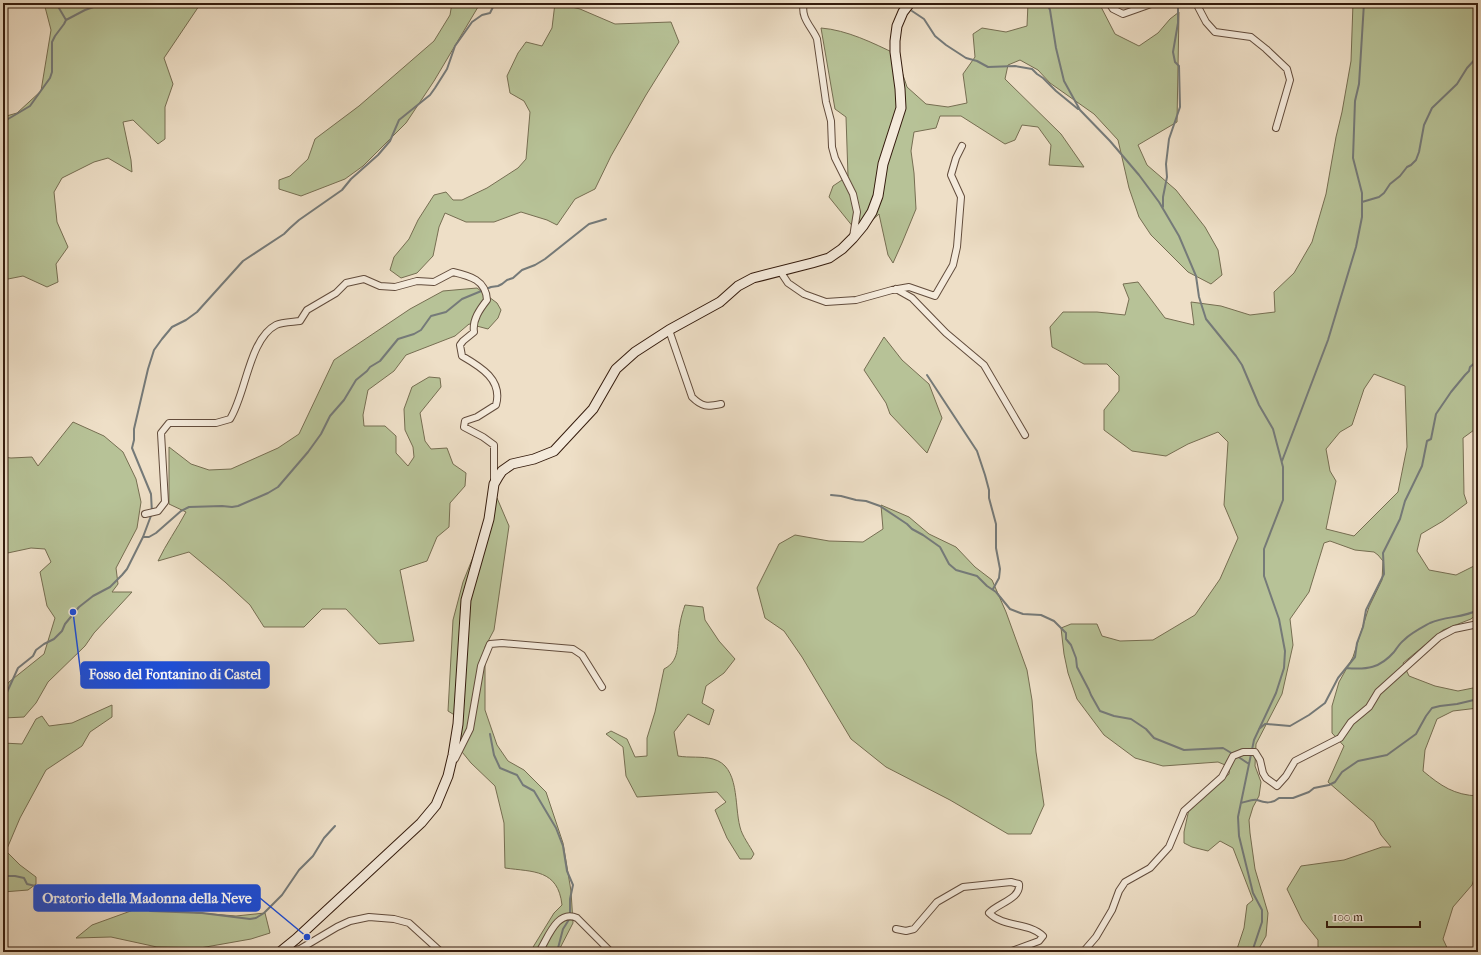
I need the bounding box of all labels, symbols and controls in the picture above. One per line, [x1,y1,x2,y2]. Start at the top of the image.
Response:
callout: Fosso del Fontanino di Castel [81,662,269,688]
text: Fosso del Fontanino di Castel [88,666,261,683]
callout: Oratorio della Madonna della Neve [34,885,260,911]
text: Oratorio della Madonna della Neve [42,890,252,907]
scale bar [1327,903,1420,929]
text: 100 m [1333,910,1363,924]

